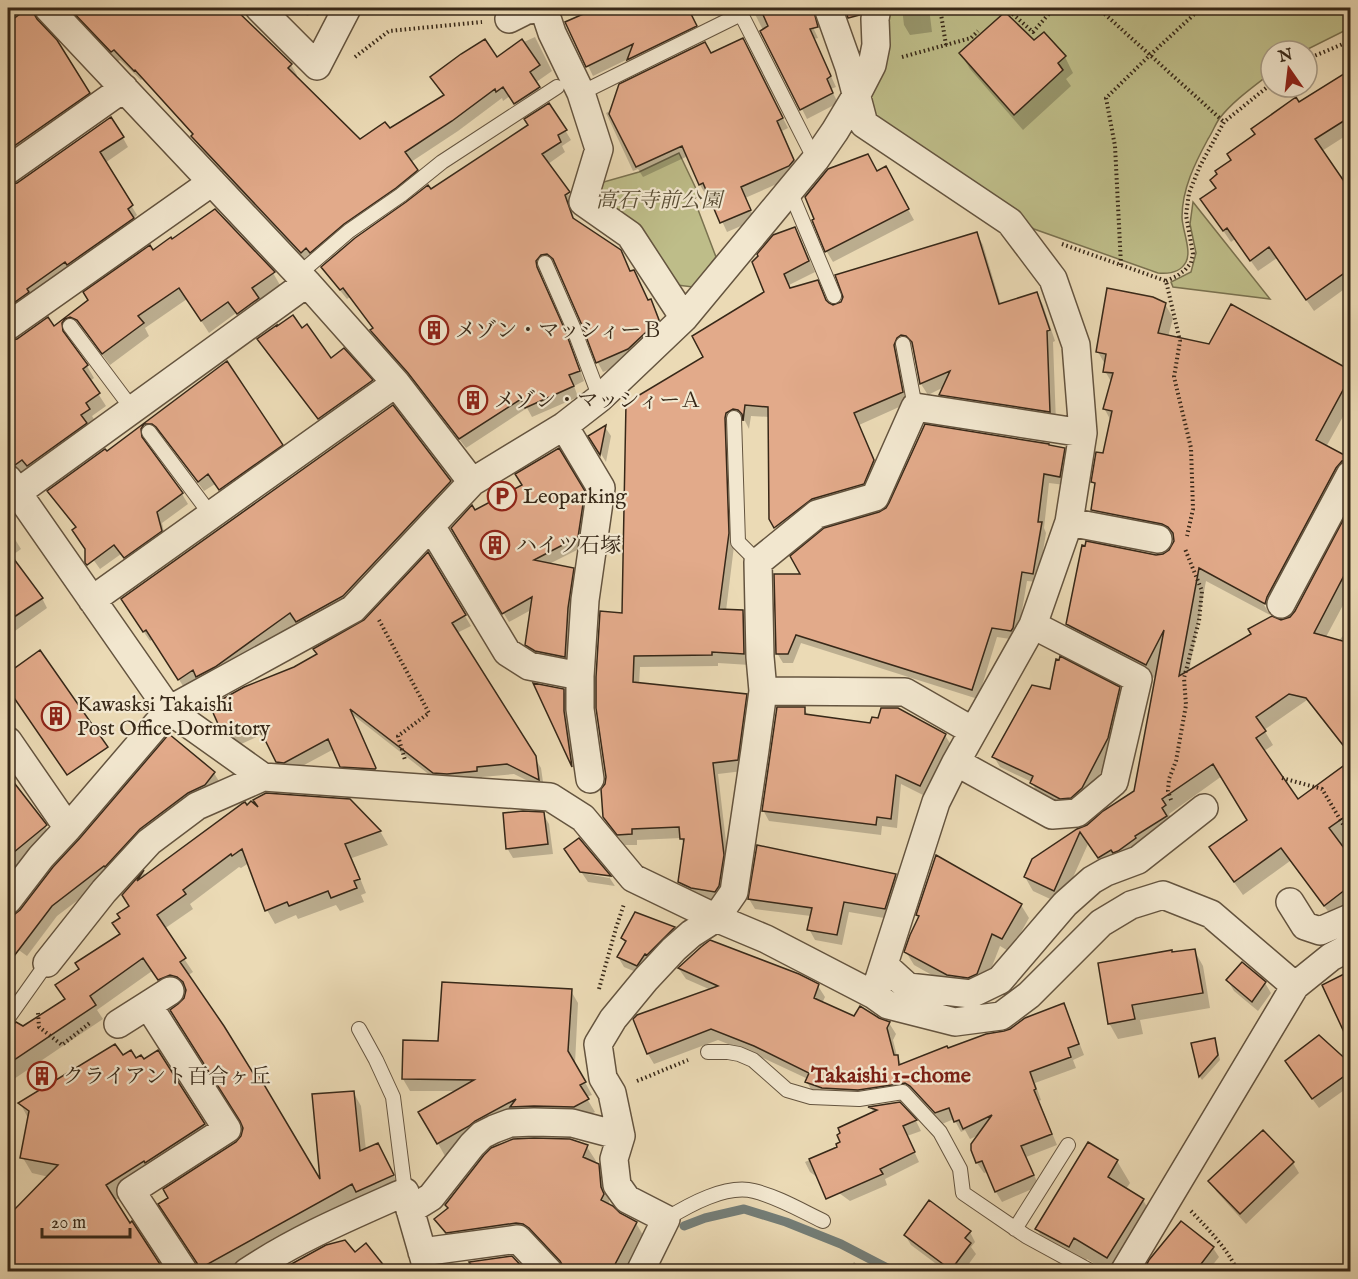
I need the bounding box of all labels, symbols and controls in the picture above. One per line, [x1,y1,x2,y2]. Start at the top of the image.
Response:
north arrow [1259,39,1319,99]
text: N [1276,45,1295,68]
park label: 高石寺前公園 [596,188,725,215]
building icon: メゾン・マッシィーＢ [418,314,450,346]
place label: メゾン・マッシィーＢ [455,318,662,345]
building icon: メゾン・マッシィーＡ [457,384,489,416]
place label: メゾン・マッシィーＡ [494,388,701,415]
parking icon: Leoparking [486,480,518,512]
place label: Leoparking [523,484,627,511]
building icon: ハイツ石塚 [479,529,511,561]
place label: ハイツ石塚 [516,533,621,560]
place label: Kawasksi Takaishi Post Office Dormitory [77,692,271,743]
building icon: Kawasksi Takaishi Post Office Dormitory [40,700,72,732]
building icon: クライアント百合ヶ丘 [26,1060,58,1092]
district label: Takaishi 1-chome [810,1062,971,1090]
place label: クライアント百合ヶ丘 [63,1064,271,1091]
scale bar [42,1201,130,1239]
text: 20 m [51,1212,86,1235]

